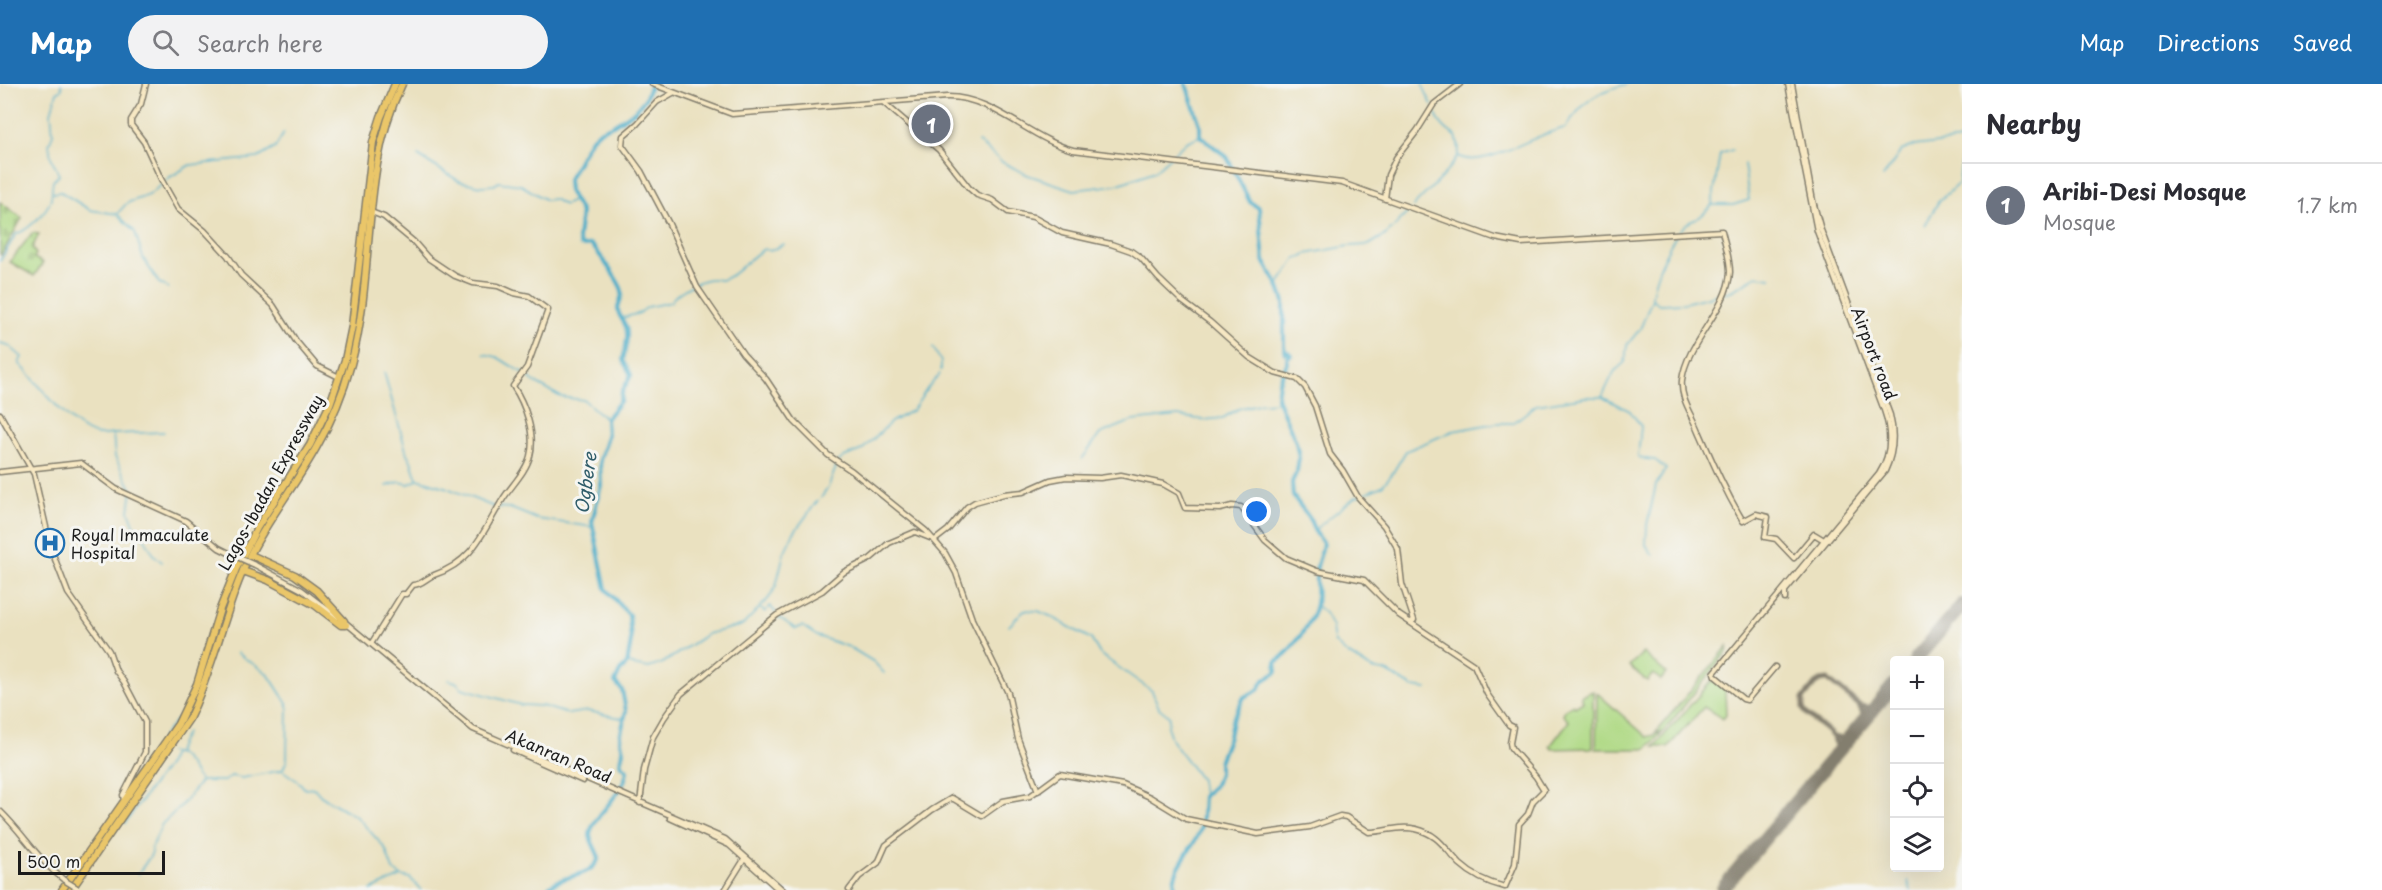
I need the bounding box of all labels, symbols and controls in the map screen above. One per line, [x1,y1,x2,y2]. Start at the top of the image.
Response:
search box [128,15,548,69]
text: Map [30,21,92,64]
icon: search [149,26,182,59]
text: Search here [197,26,323,59]
text: Map [2079,26,2124,58]
text: Directions [2157,26,2259,58]
text: Saved [2292,26,2352,58]
pin: 1 [912,102,950,147]
text: Nearby [1986,104,2081,143]
text: Aribi-Desi Mosque [2043,174,2246,207]
text: 1 [2001,190,2010,220]
text: 1.7 km [2297,190,2358,220]
text: Mosque [2043,207,2116,237]
street label: Airport road [1846,303,1904,403]
street label: Lagos-Ibadan Expressway [211,390,329,574]
water label: Ogbere [567,449,603,516]
your location [1242,497,1271,526]
place label: Royal Immaculate Hospital [71,522,209,564]
hospital icon: Royal Immaculate Hospital [34,527,66,559]
map controls [1890,656,1944,872]
button: + [1890,656,1944,710]
button: − [1890,710,1944,764]
street label: Akanran Road [502,722,616,788]
button: locate [1890,764,1944,818]
button: layers [1890,818,1944,872]
scale bar [18,848,165,876]
text: 500 m [27,849,80,873]

